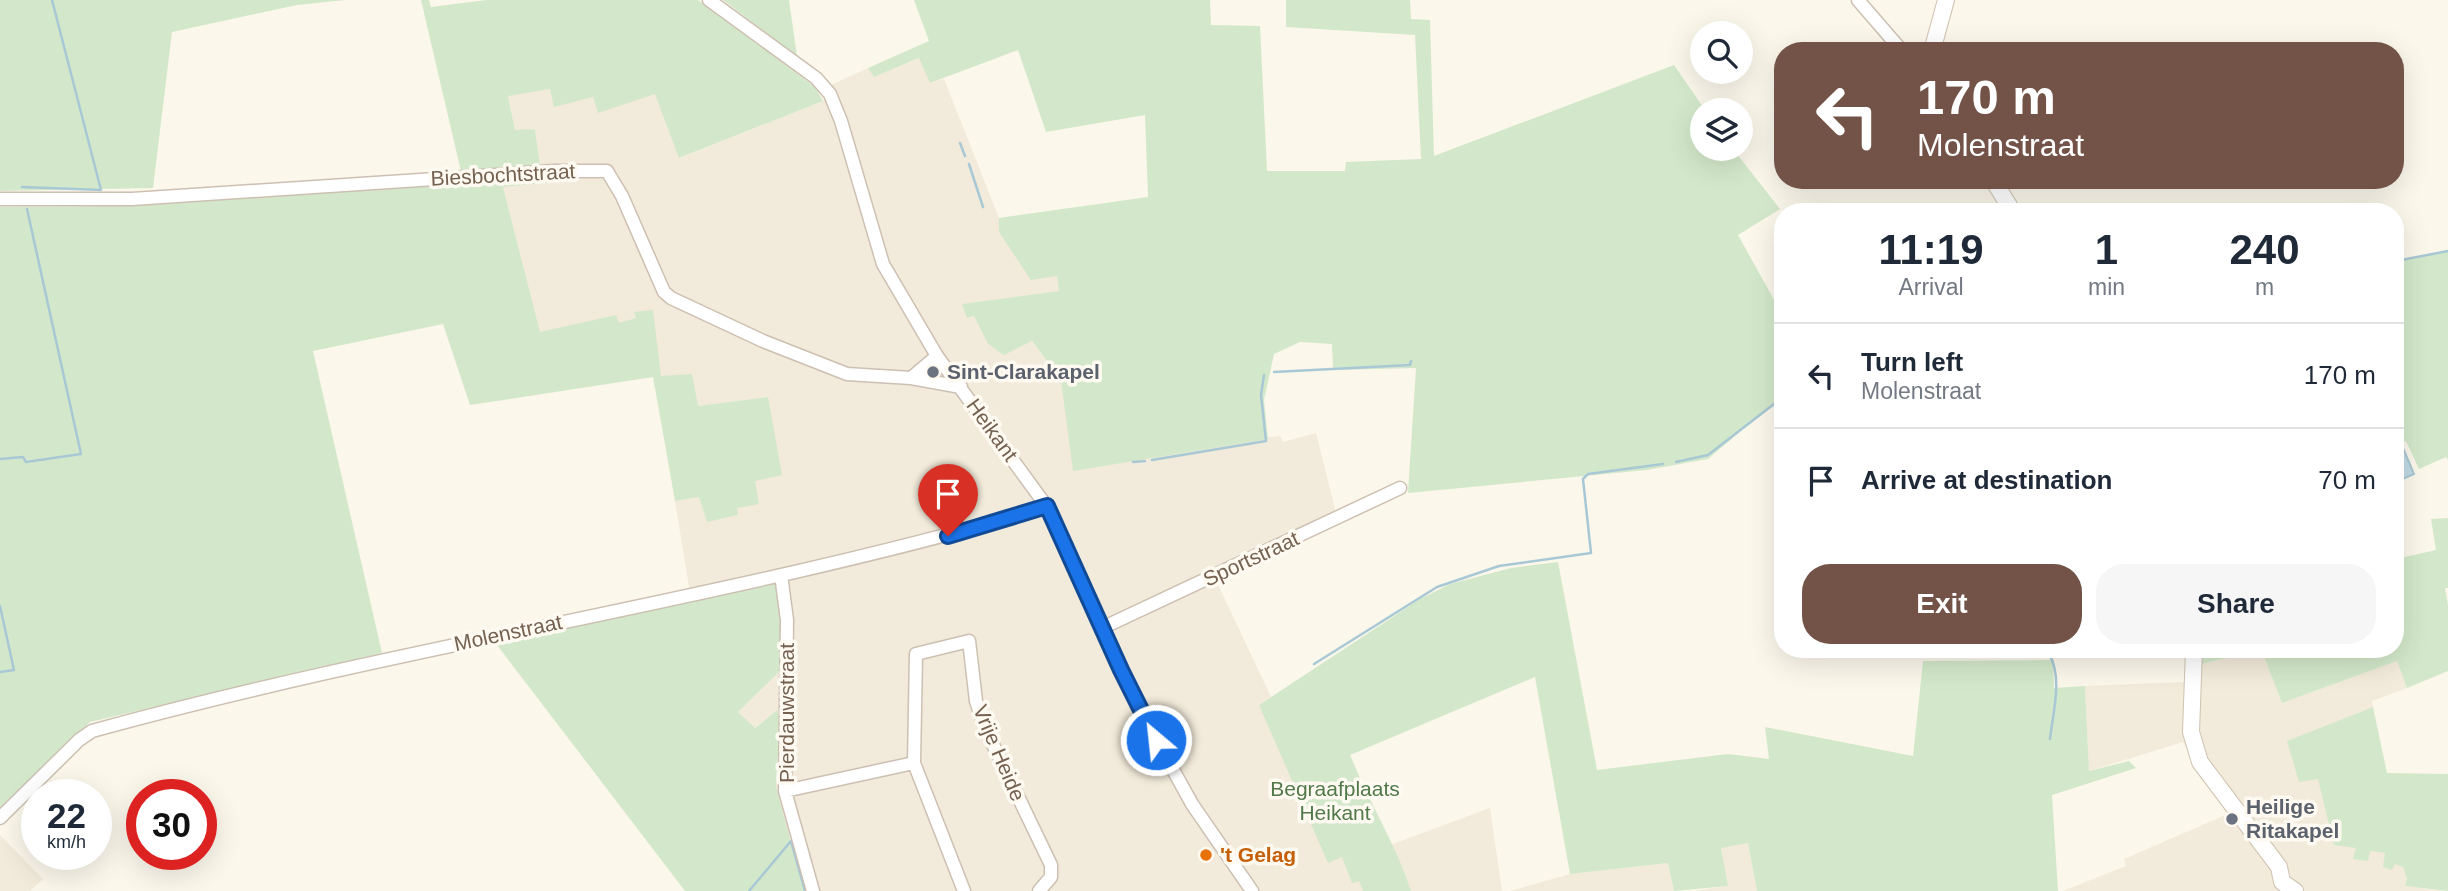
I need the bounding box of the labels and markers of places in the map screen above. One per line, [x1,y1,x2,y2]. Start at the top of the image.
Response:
place label: Sint-Clarakapel [947,360,1100,383]
marker: Sint-Clarakapel [925,364,941,380]
pin [918,464,978,536]
place label: Heilige Ritakapel [2246,795,2339,842]
marker: Heilige Ritakapel [2224,811,2240,827]
place label: 't Gelag [1220,843,1296,866]
marker: 't Gelag [1198,847,1214,863]

